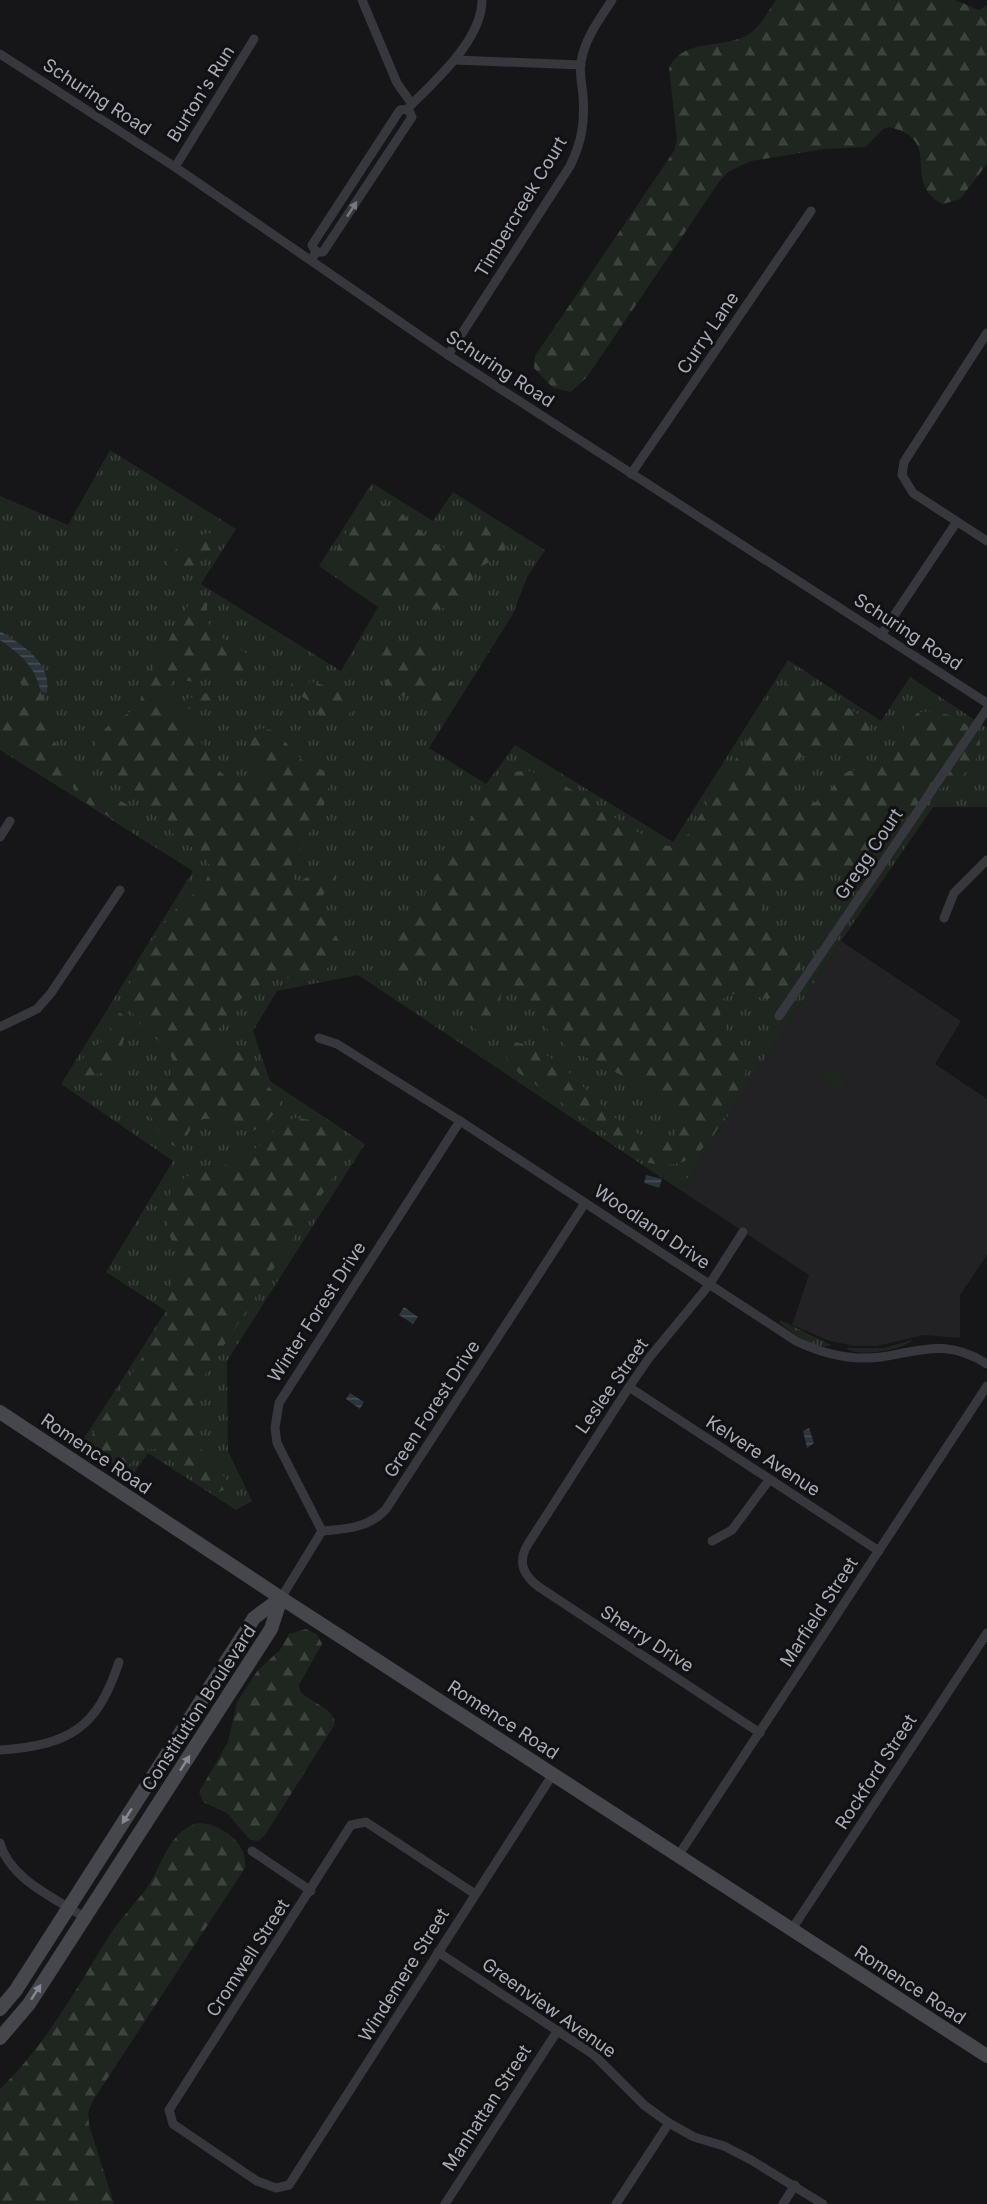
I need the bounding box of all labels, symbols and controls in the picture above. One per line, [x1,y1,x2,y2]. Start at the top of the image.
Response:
street label: Burton's Run [163,42,238,146]
street label: Schuring Road [39,54,155,139]
street label: Timbercreek Court [470,133,571,281]
one-way arrow [346,201,357,217]
street label: Curry Lane [672,288,743,378]
street label: Schuring Road [442,326,558,411]
street label: Schuring Road [850,589,966,674]
street label: Gregg Court [831,804,907,903]
street label: Woodland Drive [590,1180,714,1273]
street label: Winter Forest Drive [263,1237,370,1386]
street label: Leslee Street [571,1334,652,1437]
street label: Green Forest Drive [379,1336,484,1481]
street label: Romence Road [37,1409,155,1498]
street label: Kelvere Avenue [702,1411,824,1500]
street label: Marfield Street [775,1553,862,1670]
street label: Sherry Drive [597,1601,698,1676]
street label: Constitution Boulevard [137,1621,260,1794]
street label: Romence Road [444,1676,563,1763]
street label: Rockford Street [831,1710,921,1833]
one-way arrow [179,1755,191,1771]
one-way arrow [121,1808,132,1824]
street label: Cromwell Street [202,1895,293,2020]
street label: Windemere Street [354,1904,453,2045]
street label: Romence Road [851,1941,970,2028]
street label: Greenview Avenue [478,1953,620,2062]
one-way arrow [31,1984,42,2000]
street label: Manhattan Street [438,2041,535,2175]

